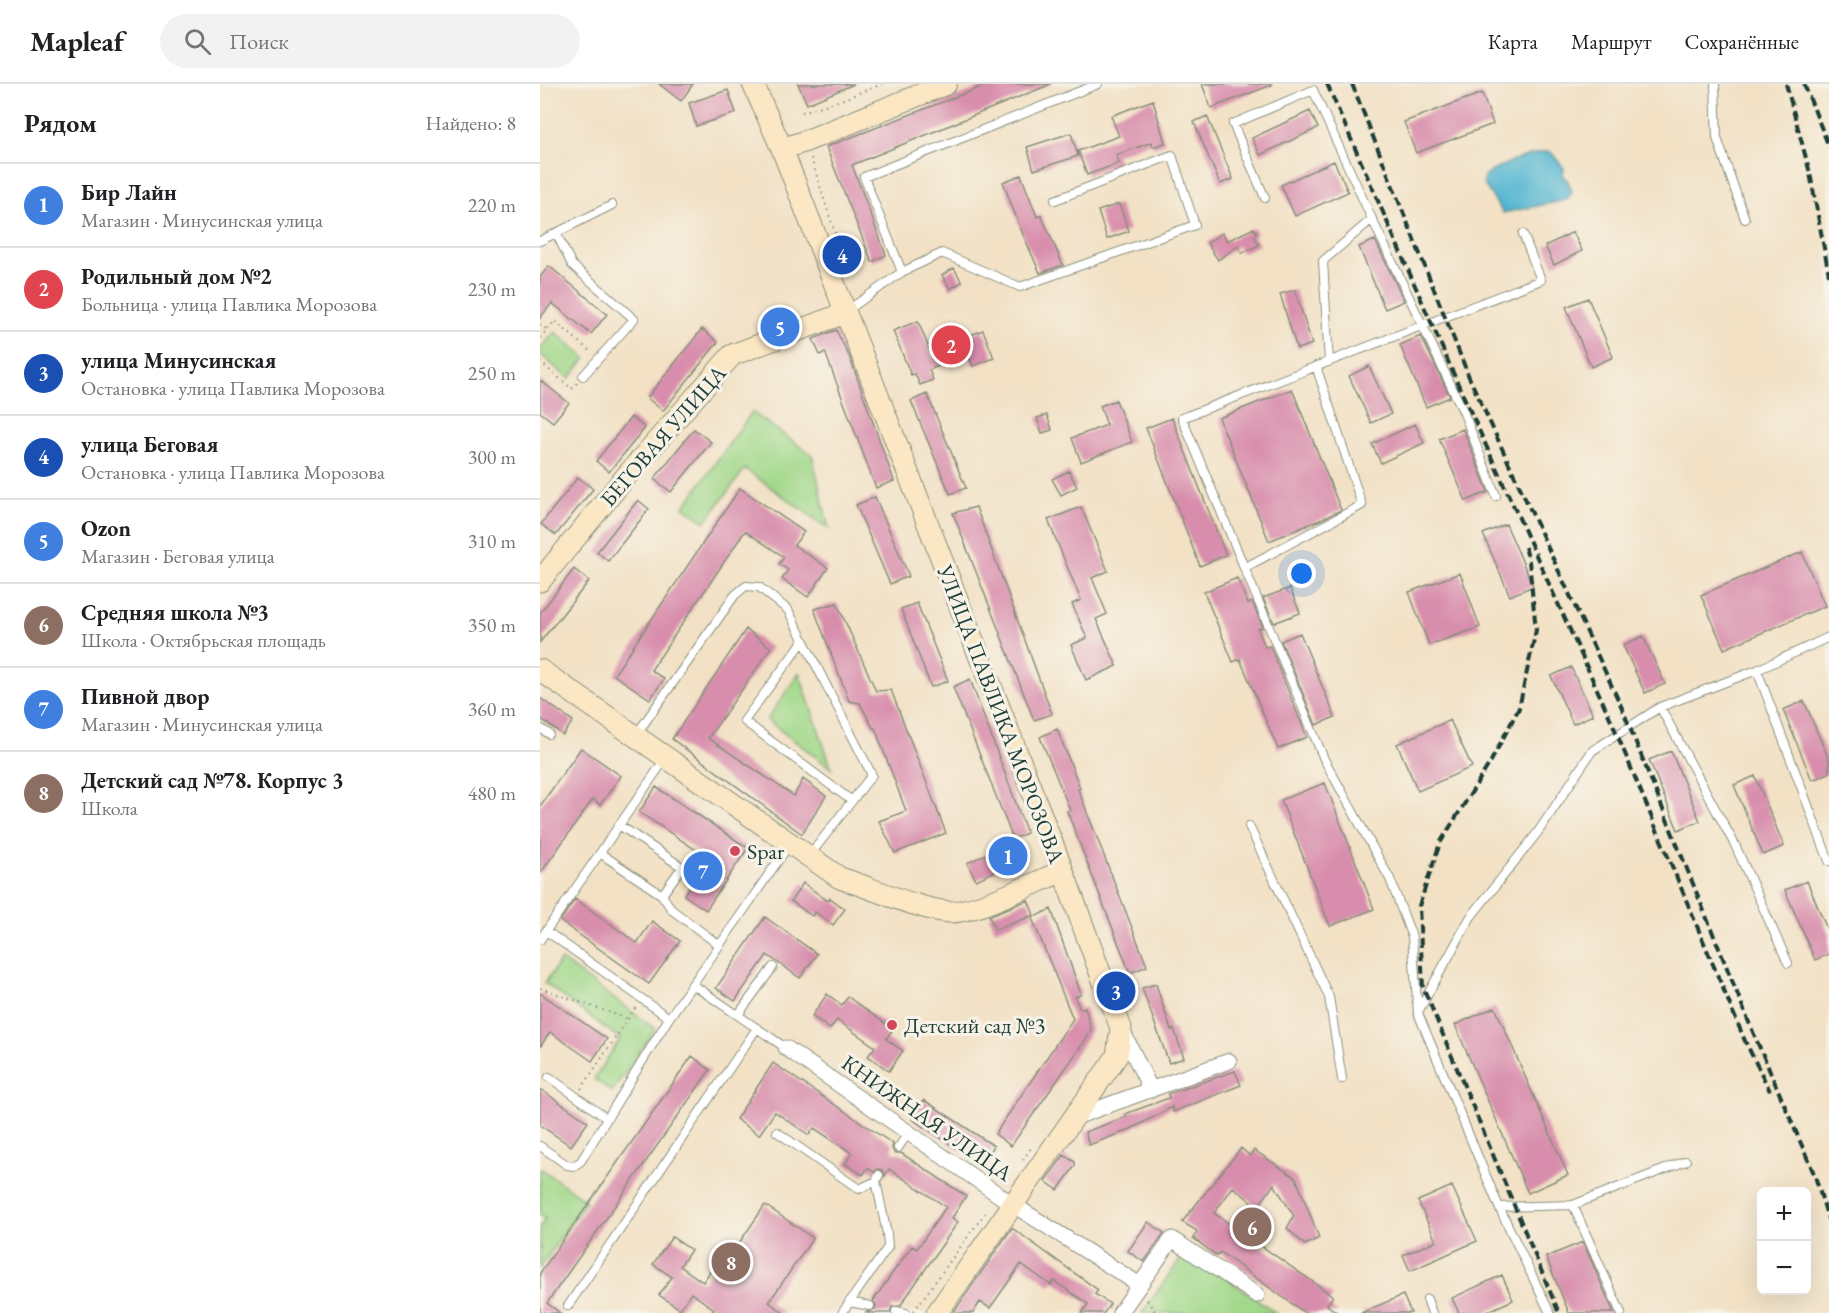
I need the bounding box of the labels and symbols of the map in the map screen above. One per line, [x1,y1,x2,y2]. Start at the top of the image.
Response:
pin: 4 [822,232,862,278]
pin: 5 [760,304,800,350]
pin: 2 [932,322,970,368]
street label: БЕГОВАЯ УЛИЦА [594,359,733,513]
your location [1287,559,1316,588]
street label: УЛИЦА ПАВЛИКА МОРОЗОВА [930,560,1072,868]
pin: 1 [988,834,1028,878]
place label: Spar [747,837,785,866]
marker: Spar [728,844,742,858]
pin: 7 [684,848,722,894]
pin: 3 [1096,968,1136,1014]
place label: Детский сад №3 [904,1011,1045,1040]
marker: Детский сад №3 [885,1018,899,1032]
street label: КНИЖНАЯ УЛИЦА [836,1048,1019,1188]
pin: 6 [1232,1204,1272,1250]
pin: 8 [712,1240,750,1284]

